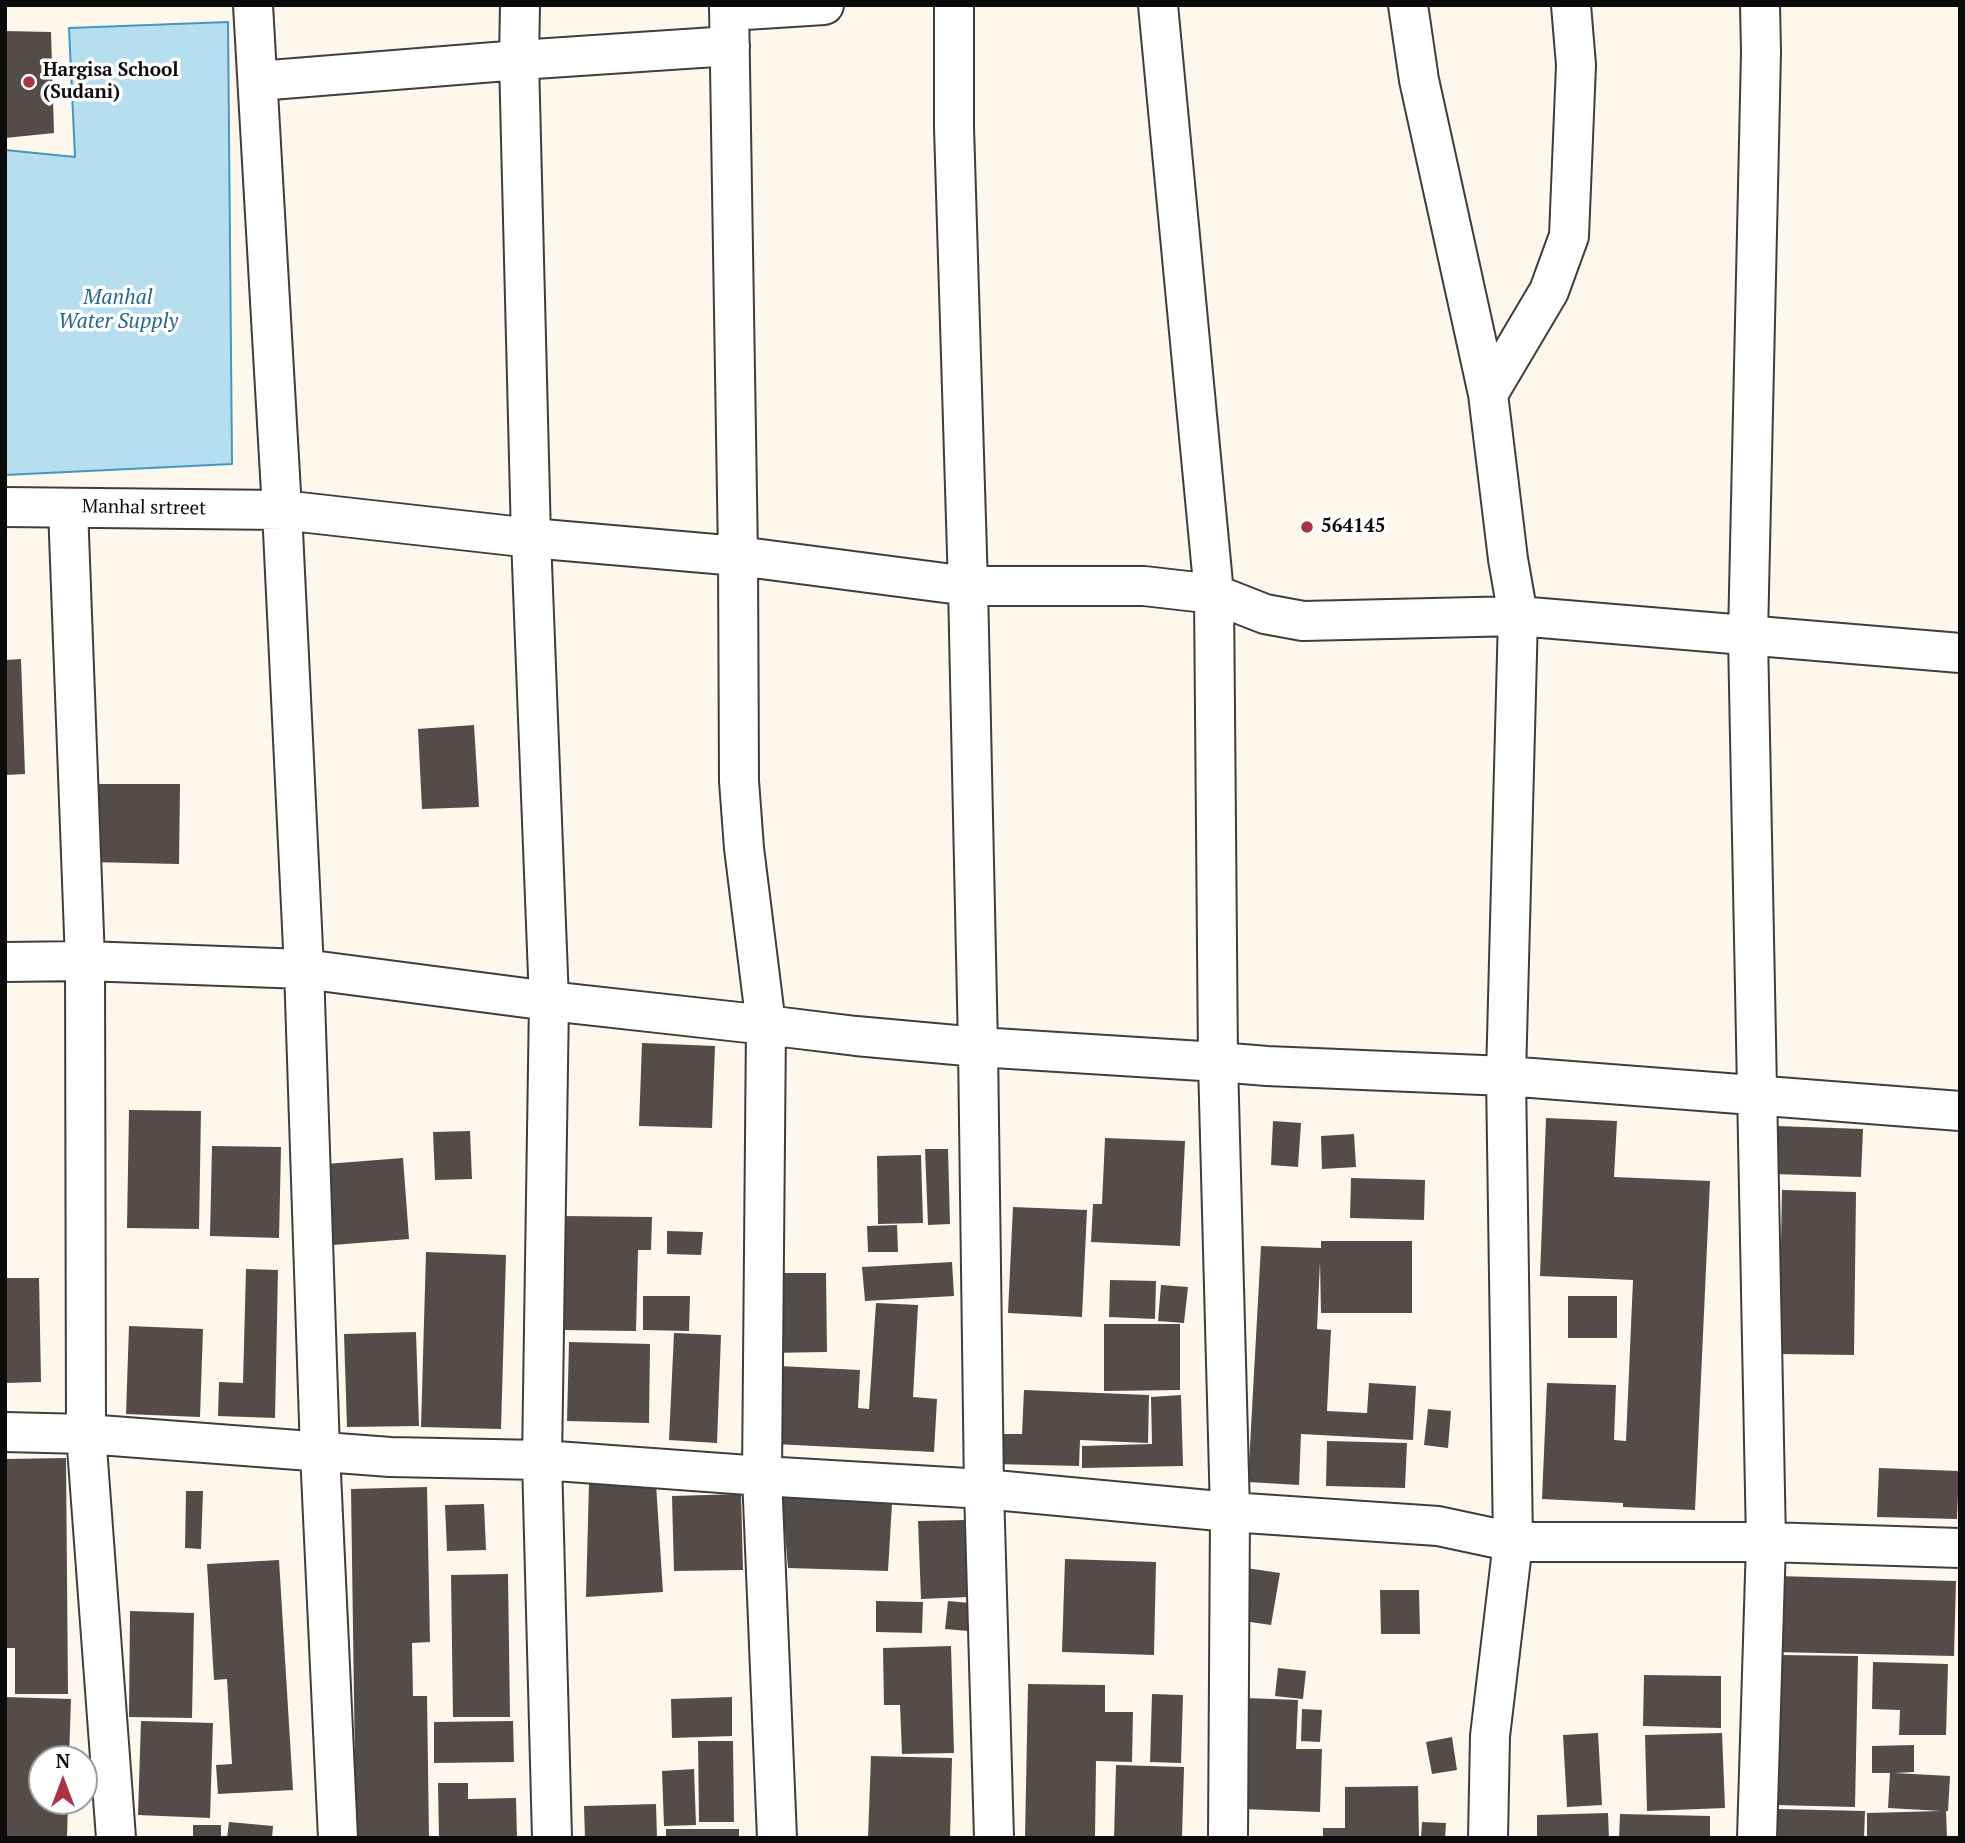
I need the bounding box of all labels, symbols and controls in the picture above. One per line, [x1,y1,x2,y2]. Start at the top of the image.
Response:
place label: Hargisa School (Sudani) [43,60,179,104]
marker: Hargisa School (Sudani) [21,74,37,90]
water label: Manhal Water Supply [58,285,178,335]
street label: Manhal srtreet [82,496,206,520]
place label: 564145 [1321,516,1385,538]
marker: 564145 [1299,519,1315,535]
north arrow [28,1745,98,1815]
text: N [56,1748,70,1773]

